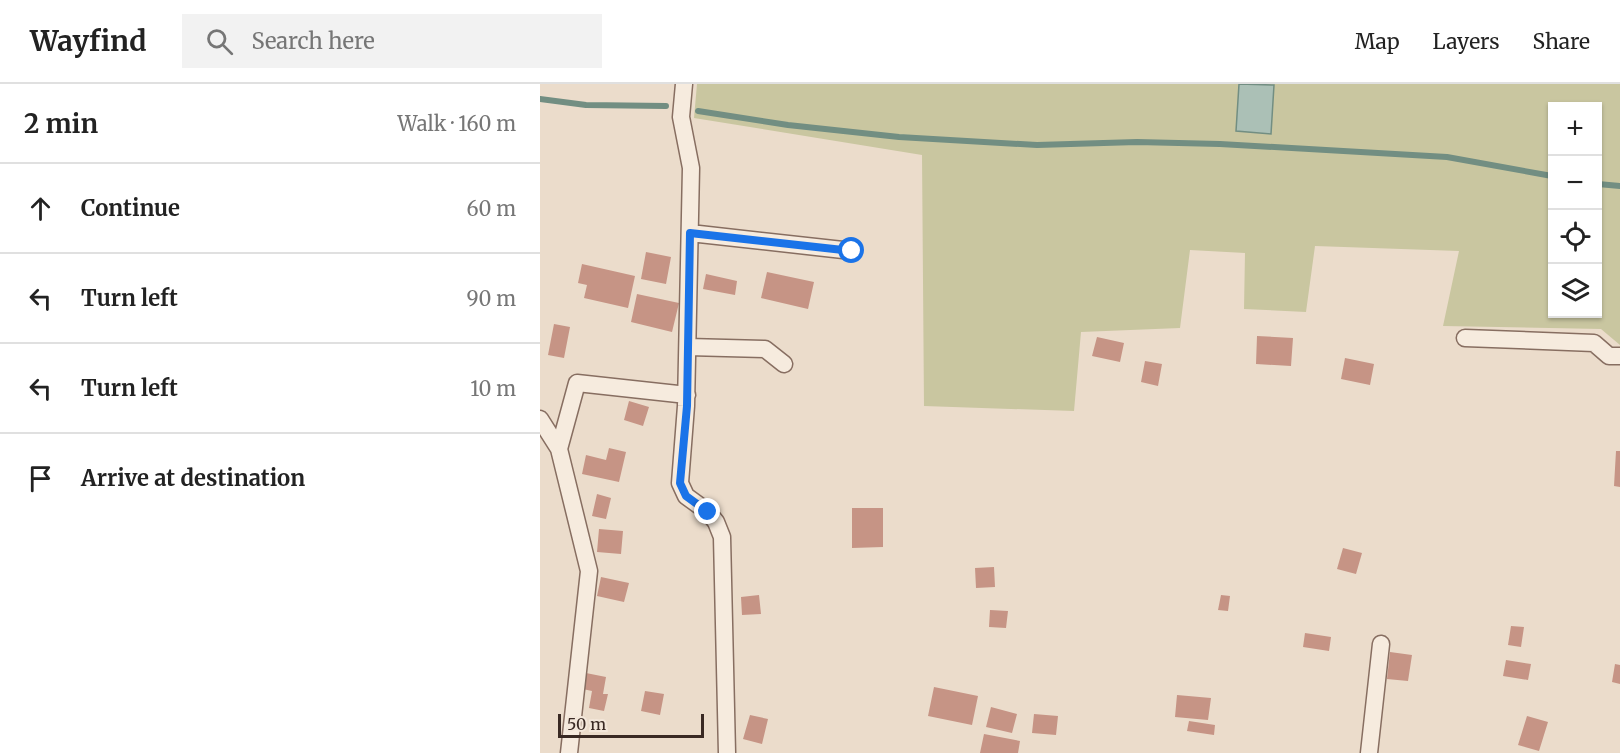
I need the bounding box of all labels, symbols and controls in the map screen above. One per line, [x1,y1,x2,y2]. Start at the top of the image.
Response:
search box [182,14,602,68]
text: Wayfind [30,23,146,59]
icon: search [203,25,236,58]
text: Search here [251,27,375,55]
text: Map [1355,28,1400,55]
text: Layers [1433,28,1500,55]
text: Share [1533,28,1590,55]
map controls [1548,102,1602,318]
button: + [1548,102,1602,156]
text: 2 min [24,107,98,140]
text: Walk · 160 m [398,111,516,136]
button: − [1548,156,1602,210]
icon: ahead [24,192,57,225]
text: Continue [81,194,180,222]
text: 60 m [466,196,516,221]
button: locate [1548,210,1602,264]
route start [838,237,864,263]
button: layers [1548,264,1602,318]
icon: left [24,282,57,315]
text: Turn left [81,284,178,312]
text: 90 m [466,286,516,311]
icon: left [24,372,57,405]
text: Turn left [81,374,178,402]
text: 10 m [470,376,516,401]
icon: arrive [24,462,57,495]
text: Arrive at destination [81,464,305,492]
route end [694,498,720,524]
scale bar [558,711,704,738]
text: 50 m [567,714,606,734]

